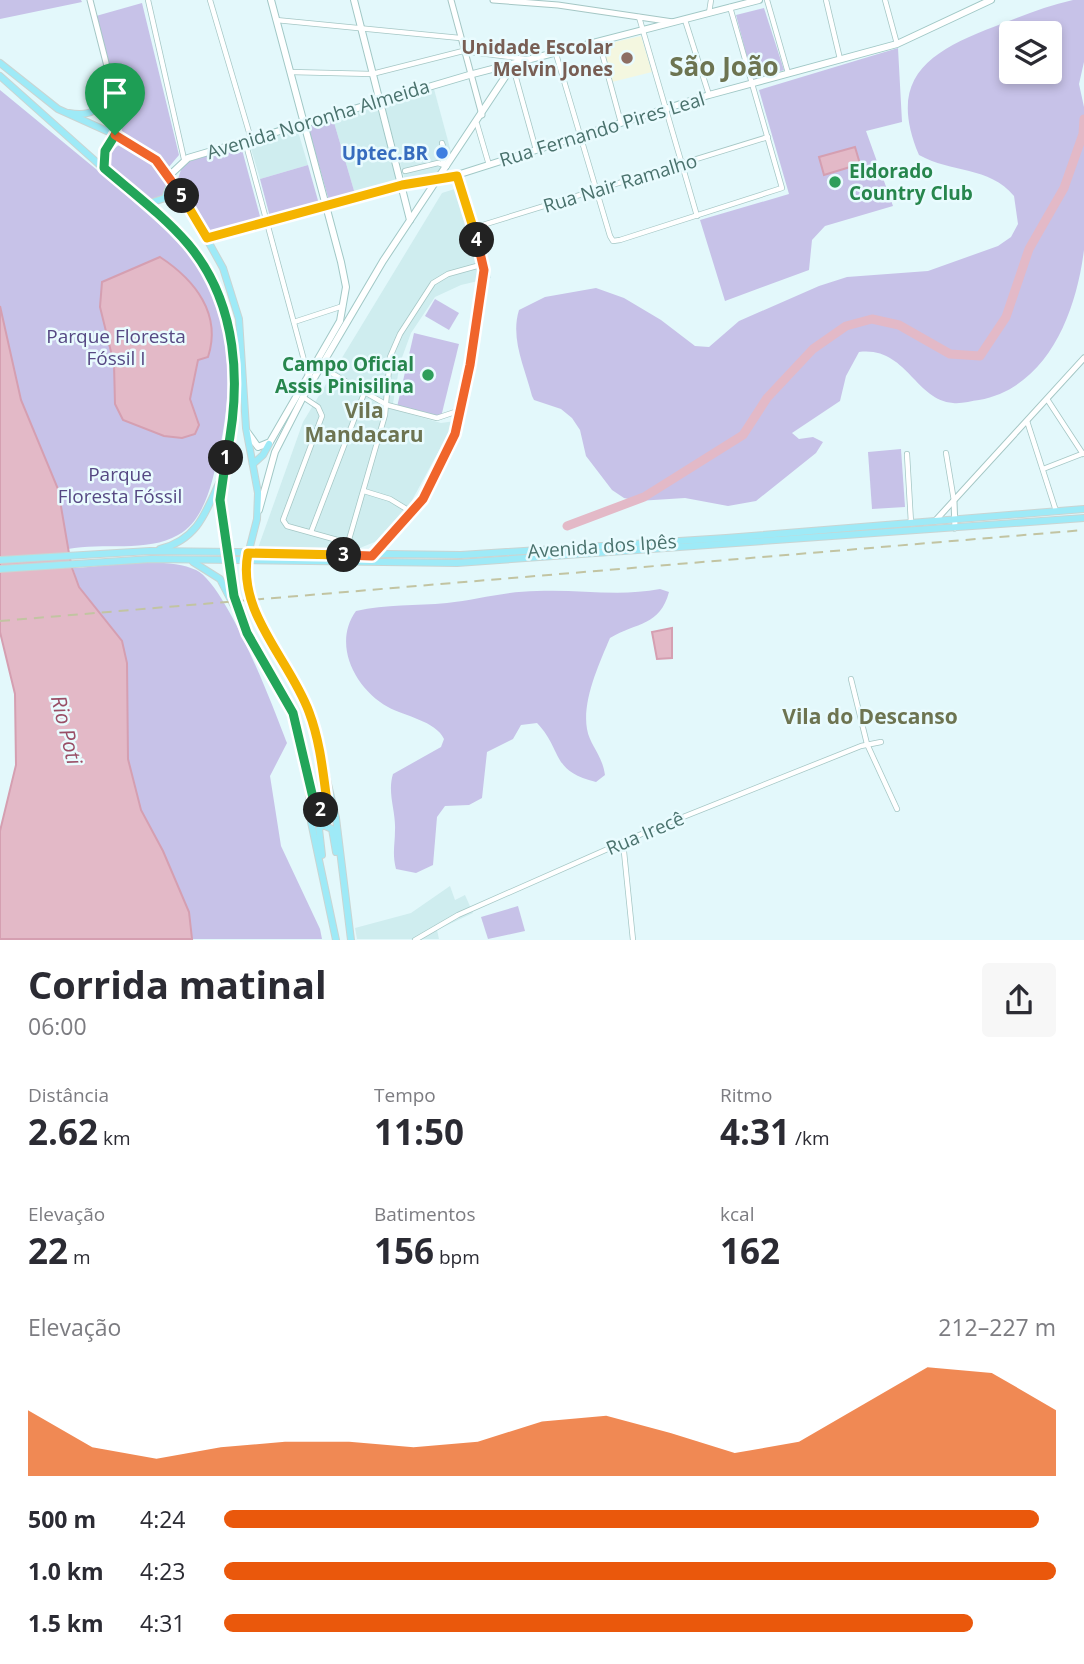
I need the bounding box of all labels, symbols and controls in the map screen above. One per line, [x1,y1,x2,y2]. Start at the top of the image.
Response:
map controls [999,21,1062,84]
button: layers [999,21,1062,84]
place label: Unidade Escolar Melvin Jones [461,34,613,82]
district label: São João [669,48,779,84]
marker: Unidade Escolar Melvin Jones [619,50,635,66]
pin [85,63,145,135]
street label: Avenida Noronha Almeida [203,73,433,165]
icon: arrive [96,74,134,112]
street label: Rua Fernando Pires Leal [496,85,708,173]
place label: Uptec.BR [342,140,428,166]
marker: Uptec.BR [434,145,450,161]
street label: Rua Nair Ramalho [540,147,700,219]
place label: Eldorado Country Club [849,158,973,206]
marker: Eldorado Country Club [827,174,843,190]
pin: 5 [164,178,200,214]
text: 5 [176,182,187,208]
pin: 4 [460,222,494,258]
text: 4 [471,226,482,252]
park label: Parque Floresta Fóssil I [46,323,186,371]
place label: Campo Oficial Assis Pinisilina [275,351,414,399]
marker: Campo Oficial Assis Pinisilina [420,367,436,383]
district label: Vila Mandacaru [304,396,424,448]
pin: 1 [208,440,244,476]
text: 1 [220,444,231,470]
park label: Parque Floresta Fóssil [58,461,182,509]
street label: Avenida dos Ipês [527,528,677,564]
pin: 3 [326,538,362,572]
text: 3 [338,541,349,567]
water label: Rio Poti [45,692,89,768]
district label: Vila do Descanso [782,702,958,730]
pin: 2 [304,792,338,828]
text: 2 [315,796,326,822]
street label: Rua Irecê [602,805,688,861]
text: Corrida matinal [28,958,327,1010]
button: share [982,963,1056,1037]
text: 06:00 [28,1010,87,1042]
text: Distância [28,1082,109,1108]
text: Tempo [374,1082,436,1108]
text: Ritmo [720,1082,772,1108]
text: 2.62 [28,1108,98,1155]
text: 11:50 [374,1108,464,1155]
text: 4:31 [720,1108,790,1155]
text: km [98,1125,131,1151]
text: /km [790,1125,830,1151]
text: Elevação [28,1201,105,1227]
text: Batimentos [374,1201,476,1227]
text: kcal [720,1201,754,1227]
text: 22 [28,1227,68,1274]
text: 156 [374,1227,434,1274]
text: 162 [720,1227,780,1274]
text: m [68,1244,91,1270]
text: bpm [434,1244,480,1270]
text: Elevação [28,1311,121,1343]
text: 212–227 m [938,1311,1056,1343]
text: 500 m [28,1503,96,1535]
text: 4:24 [140,1503,186,1535]
text: 1.0 km [28,1555,104,1587]
text: 4:23 [140,1555,186,1587]
text: 1.5 km [28,1607,104,1639]
text: 4:31 [140,1607,186,1639]

